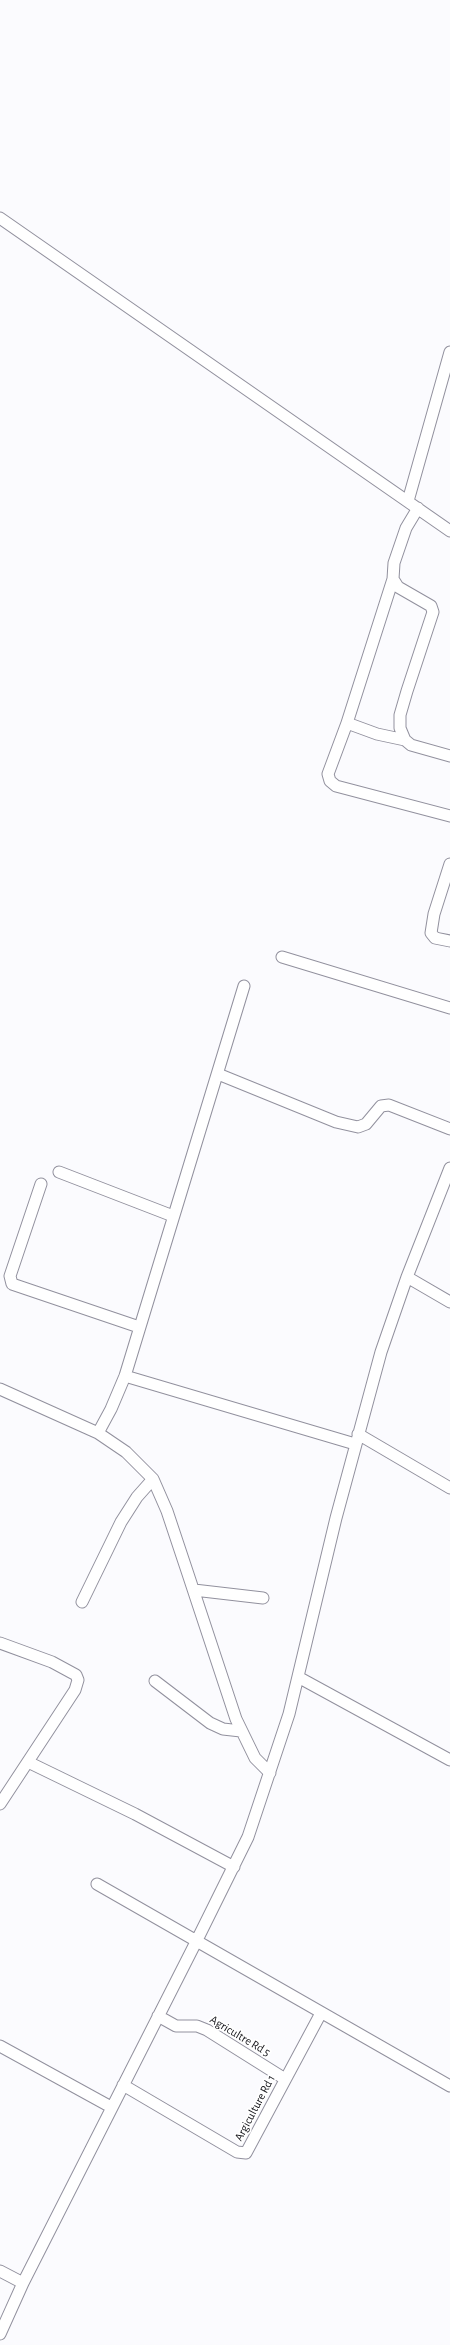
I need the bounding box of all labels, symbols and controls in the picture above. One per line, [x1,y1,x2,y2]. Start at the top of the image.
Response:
street label: Agricultre Rd 5 [207,2012,273,2060]
street label: Argiculture Rd 1 [232,2072,278,2144]

